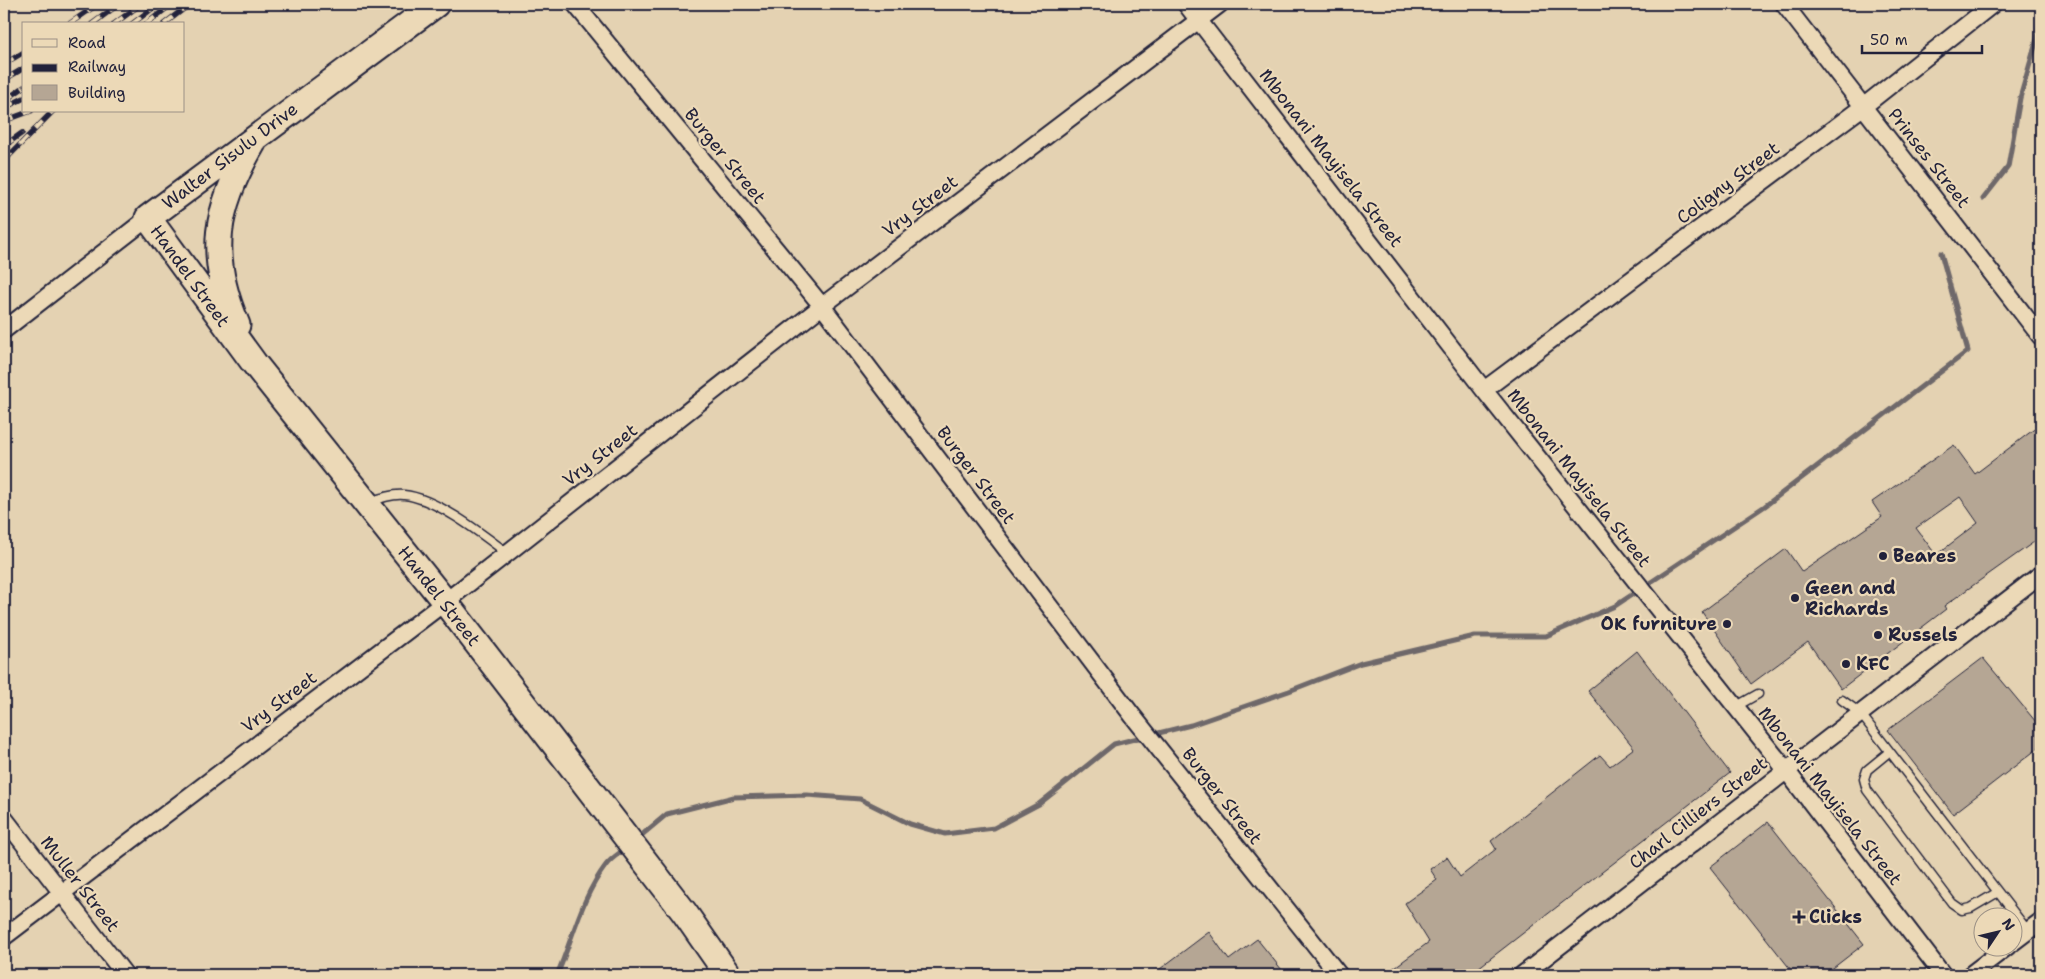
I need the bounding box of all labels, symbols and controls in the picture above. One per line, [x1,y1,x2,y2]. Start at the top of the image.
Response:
legend [22,22,185,112]
scale bar [1862,22,1982,54]
text: 50 m [1870,30,1908,50]
text: Road [68,33,106,53]
text: Railway [68,57,126,77]
street label: Mbonani Mayisela Street [1254,64,1408,252]
text: Building [68,83,125,103]
street label: Walter Sisulu Drive [157,97,303,215]
street label: Burger Street [679,103,771,209]
street label: Prinses Street [1883,103,1976,213]
street label: Coligny Street [1672,136,1784,230]
street label: Vry Street [877,170,963,242]
street label: Handel Street [145,220,235,332]
street label: Mbonani Mayisela Street [1502,384,1656,572]
street label: Vry Street [558,418,642,492]
street label: Burger Street [931,421,1021,529]
street label: Handel Street [392,541,486,651]
place label: Beares [1893,544,1956,568]
marker: Beares [1877,550,1889,562]
place label: Geen and Richards [1805,576,1896,621]
marker: Geen and Richards [1789,592,1801,604]
place label: OK furniture [1601,612,1717,636]
marker: OK furniture [1721,618,1733,630]
place label: Russels [1888,623,1958,647]
marker: Russels [1872,629,1884,641]
place label: KFC [1856,652,1890,676]
marker: KFC [1840,658,1852,670]
street label: Vry Street [236,666,322,738]
street label: Mbonani Mayisela Street [1753,702,1907,890]
street label: Burger Street [1177,743,1267,850]
street label: Charl Cilliers Street [1624,751,1772,875]
street label: Muller Street [35,831,125,937]
place label: Clicks [1809,905,1862,929]
north arrow [1972,906,2022,956]
marker: Clicks [1793,911,1805,923]
text: N [1998,915,2019,934]

